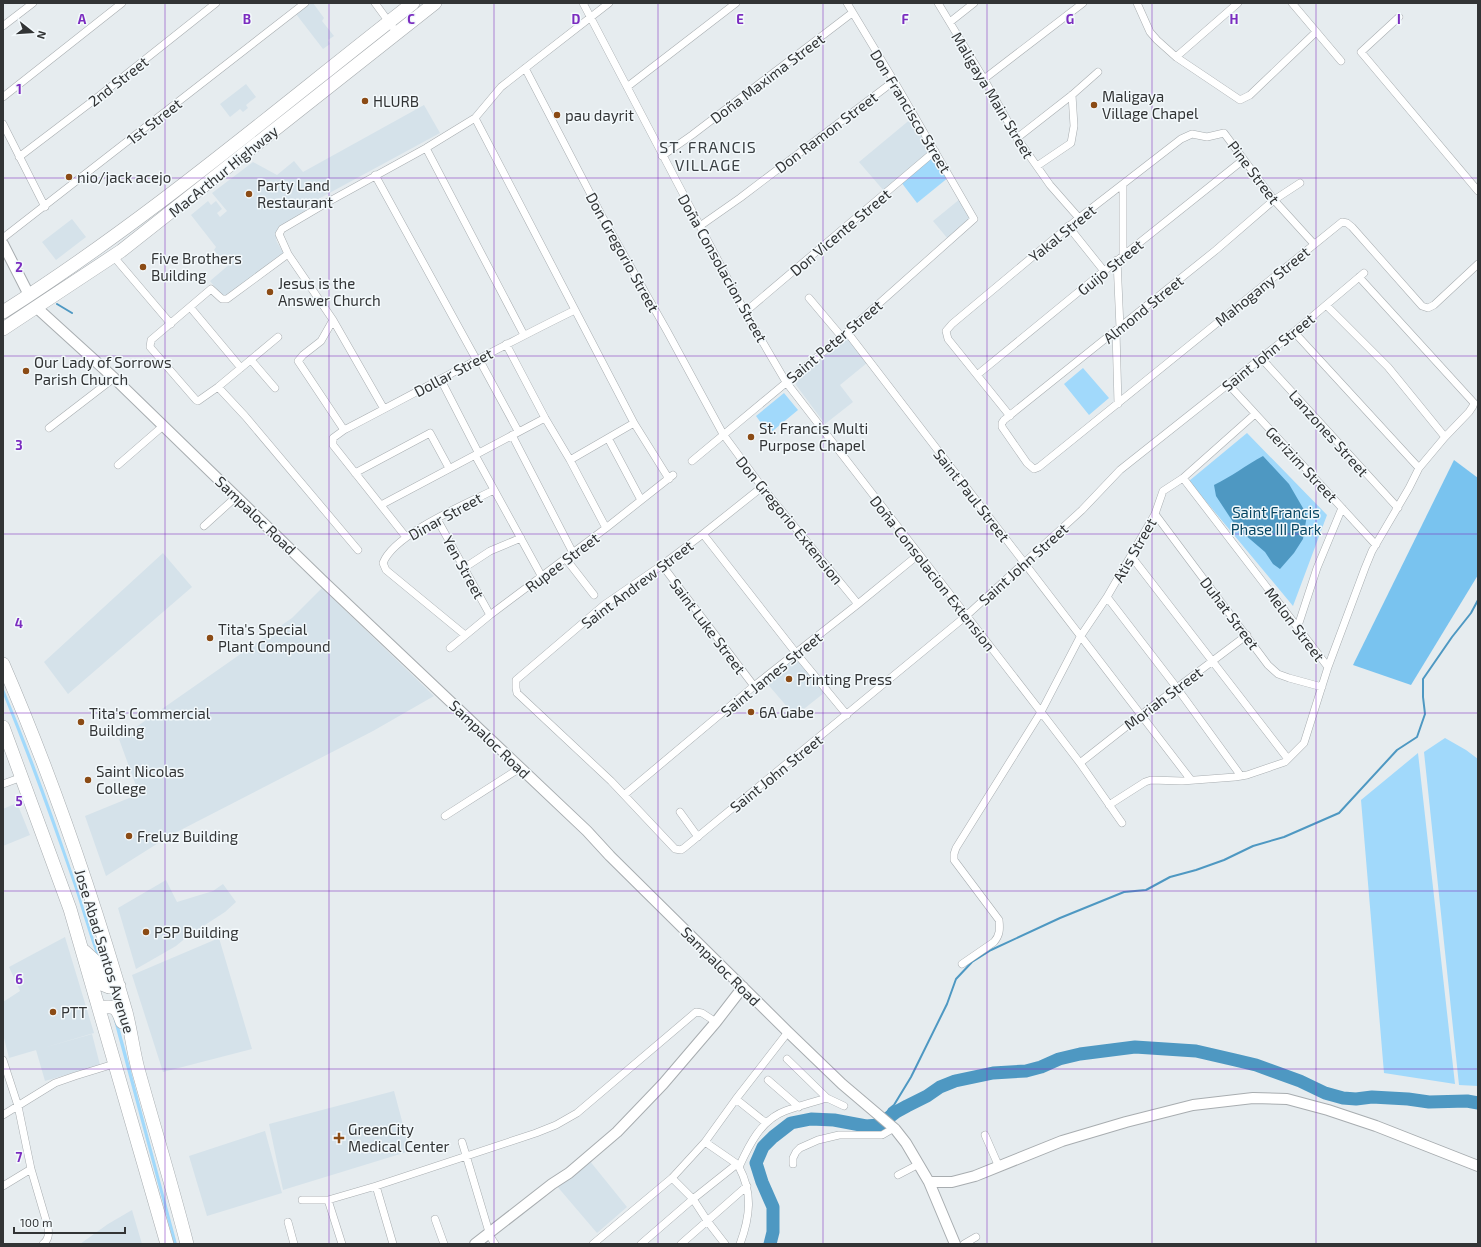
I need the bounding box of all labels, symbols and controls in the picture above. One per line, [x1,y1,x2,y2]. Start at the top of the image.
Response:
text: A [78,11,87,27]
text: B [243,11,251,27]
text: C [407,11,415,27]
text: D [572,11,581,27]
text: E [736,11,744,27]
text: F [901,11,909,27]
text: G [1066,11,1074,27]
text: H [1230,11,1239,27]
text: I [1397,11,1401,27]
north arrow [12,12,52,52]
street label: Maligaya Main Street [948,28,1038,162]
text: N [35,29,49,41]
street label: Doña Maxima Street [706,29,828,127]
street label: Don Francisco Street [867,46,955,176]
street label: 2nd Street [85,52,152,110]
text: 1 [16,81,22,97]
street label: Don Ramon Street [771,87,881,176]
place label: Maligaya Village Chapel [1102,87,1199,122]
place label: HLURB [373,92,419,110]
street label: 1st Street [123,94,185,148]
marker: HLURB [360,96,370,106]
marker: Maligaya Village Chapel [1089,100,1099,110]
place label: pau dayrit [565,106,634,124]
marker: pau dayrit [552,110,562,120]
street label: MacArthur Highway [165,121,281,221]
district label: ST. FRANCIS VILLAGE [659,137,757,174]
street label: Pine Street [1224,137,1284,207]
place label: nio/jack acejo [77,168,171,187]
marker: nio/jack acejo [64,172,74,182]
place label: Party Land Restaurant [257,176,333,211]
street label: Don Vicente Street [786,184,894,279]
marker: Party Land Restaurant [244,189,254,199]
street label: Don Gregorio Street [583,189,663,315]
street label: Doña Consolacion Street [675,191,771,346]
street label: Yakal Street [1025,200,1099,265]
street label: Guijo Street [1074,235,1147,300]
street label: Mahogany Street [1211,242,1313,330]
place label: Five Brothers Building [151,249,242,284]
text: 2 [15,259,23,275]
marker: Five Brothers Building [138,262,148,272]
street label: Almond Street [1099,271,1187,347]
place label: Jesus is the Answer Church [278,274,381,309]
marker: Jesus is the Answer Church [265,287,275,297]
street label: Saint Peter Street [782,296,886,386]
street label: Saint John Street [1218,309,1318,395]
street label: Dollar Street [411,344,496,400]
place label: Our Lady of Sorrows Parish Church [34,353,172,388]
marker: Our Lady of Sorrows Parish Church [21,366,31,376]
street label: Lanzones Street [1285,386,1373,480]
place label: St. Francis Multi Purpose Chapel [759,419,868,454]
street label: Gerizim Street [1262,422,1342,506]
marker: St. Francis Multi Purpose Chapel [746,432,756,442]
text: 3 [15,437,23,453]
street label: Saint Paul Street [930,445,1014,545]
street label: Don Gregorio Extension [733,452,847,588]
street label: Sampaloc Road [212,472,300,558]
street label: Dinar Street [405,488,485,544]
street label: Doña Consolacion Extension [867,492,999,654]
park label: Saint Francis Phase III Park [1231,503,1322,538]
street label: Atis Street [1108,514,1160,585]
street label: Saint John Street [975,519,1072,609]
street label: Rupee Street [522,528,603,596]
street label: Yen Street [439,532,489,602]
street label: Saint Andrew Street [578,536,697,632]
street label: Duhat Street [1197,573,1263,653]
street label: Saint Luke Street [666,575,750,678]
street label: Melon Street [1261,583,1329,665]
text: 4 [15,615,23,631]
place label: Tita's Special Plant Compound [218,620,331,655]
street label: Saint James Street [717,627,825,720]
marker: Tita's Special Plant Compound [205,633,215,643]
street label: Moriah Street [1120,663,1206,733]
place label: Printing Press [797,670,892,688]
marker: Printing Press [784,674,794,684]
street label: Sampaloc Road [446,696,534,782]
place label: 6A Gabe [759,703,814,721]
place label: Tita's Commercial Building [89,704,211,739]
marker: 6A Gabe [746,707,756,717]
marker: Tita's Commercial Building [76,717,86,727]
street label: Saint John Street [726,730,826,816]
place label: Saint Nicolas College [96,762,185,797]
marker: Saint Nicolas College [83,775,93,785]
text: 5 [15,793,23,809]
place label: Freluz Building [137,827,239,845]
marker: Freluz Building [124,831,134,841]
street label: Jose Abad Santos Avenue [71,867,139,1035]
place label: PSP Building [154,923,239,941]
street label: Sampaloc Road [678,923,764,1009]
marker: PSP Building [141,927,151,937]
text: 6 [15,971,23,987]
place label: PTT [61,1003,88,1021]
marker: PTT [48,1007,58,1017]
place label: GreenCity Medical Center [348,1120,450,1155]
marker: GreenCity Medical Center [333,1132,345,1144]
text: 7 [16,1149,23,1165]
scale bar [14,1209,125,1235]
text: 100 m [20,1215,52,1229]

